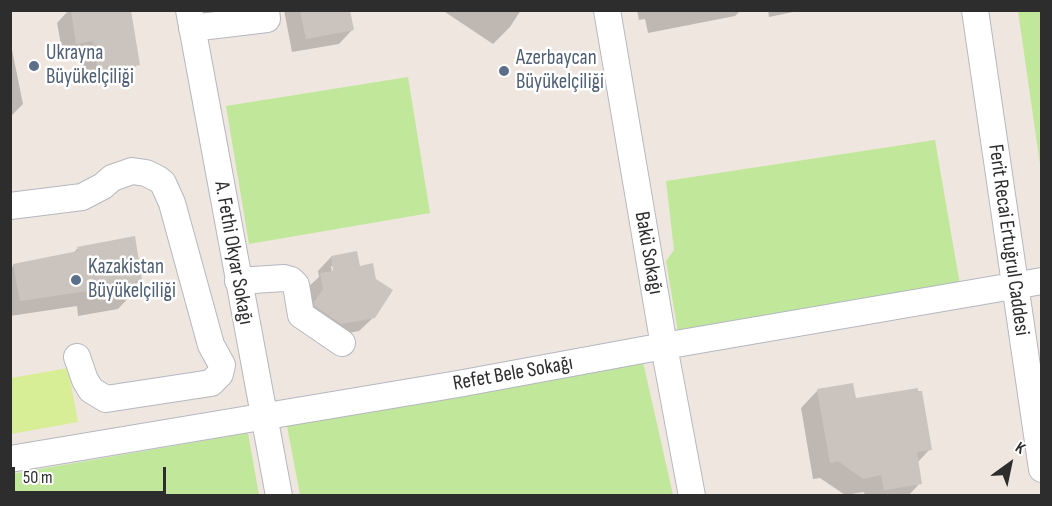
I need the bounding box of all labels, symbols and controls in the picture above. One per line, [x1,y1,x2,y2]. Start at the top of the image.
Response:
place label: Ukrayna Büyükelçiliği [46,41,134,91]
place label: Azerbaycan Büyükelçiliği [516,46,604,96]
marker: Ukrayna Büyükelçiliği [27,59,41,73]
marker: Azerbaycan Büyükelçiliği [497,64,511,78]
street label: Ferit Recai Ertuğrul Caddesi [982,143,1034,337]
street label: A. Fethi Okyar Sokağı [208,179,258,327]
street label: Bakü Sokağı [628,210,668,296]
place label: Kazakistan Büyükelçiliği [88,255,176,305]
marker: Kazakistan Büyükelçiliği [69,273,83,287]
street label: Refet Bele Sokağı [451,351,575,397]
north arrow [980,434,1040,494]
text: K [1012,438,1029,459]
scale bar [15,455,170,493]
text: 50 m [23,467,53,488]

